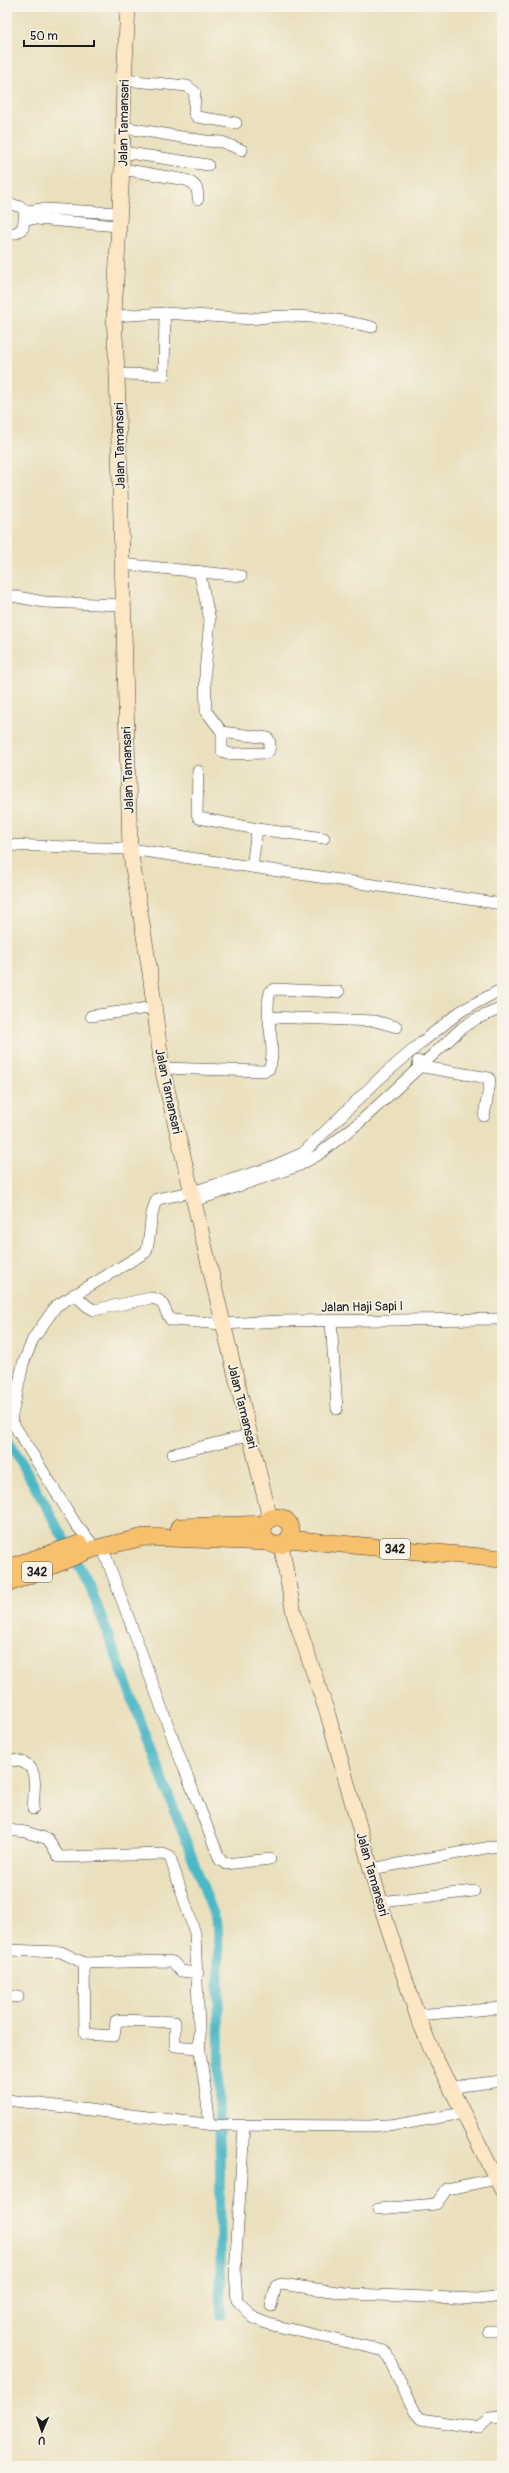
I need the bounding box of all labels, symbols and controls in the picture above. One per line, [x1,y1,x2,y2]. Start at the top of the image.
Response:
scale bar [24,22,94,48]
text: 50 m [30,29,58,44]
street label: Jalan Tamansari [115,79,133,167]
street label: Jalan Tamansari [111,402,129,490]
street label: Jalan Tamansari [118,726,138,814]
street label: Jalan Tamansari [151,1047,185,1135]
street label: Jalan Haji Sapi I [321,1298,403,1316]
street label: Jalan Tamansari [224,1362,260,1450]
road number: 342 [380,1539,410,1559]
road number: 342 [22,1562,52,1582]
street label: Jalan Tamansari [352,1830,392,1918]
north arrow [22,2411,62,2451]
text: U [38,2434,46,2447]

